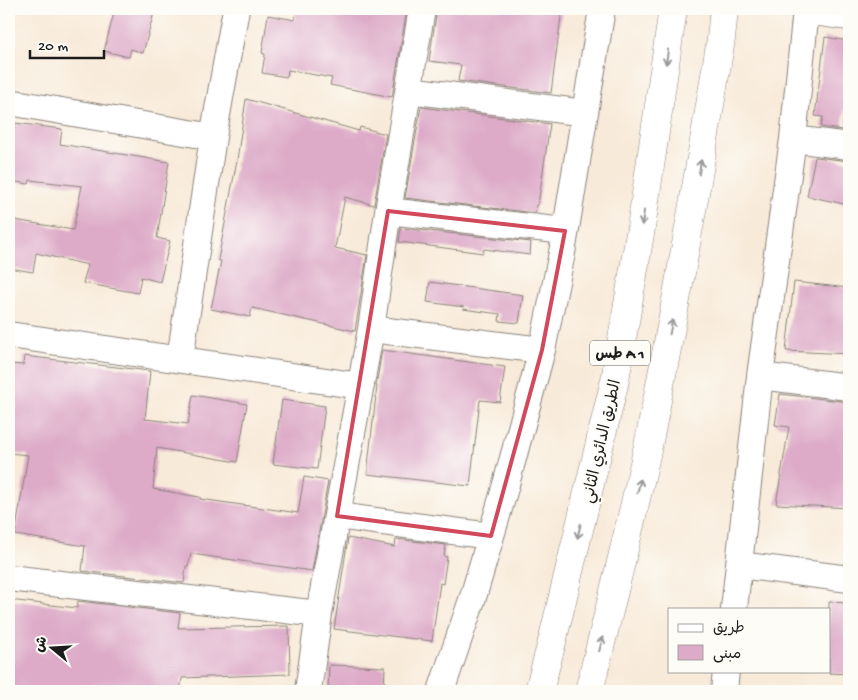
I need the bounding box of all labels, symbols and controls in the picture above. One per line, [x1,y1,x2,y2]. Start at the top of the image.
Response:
scale bar [30,28,104,60]
text: 20 m [38,38,68,56]
one-way arrow [662,49,672,65]
one-way arrow [695,159,705,175]
one-way arrow [638,209,648,225]
one-way arrow [667,319,676,335]
road number: طس A 1 [590,340,650,366]
street label: الطريق الدائري الثاني [580,378,629,506]
one-way arrow [634,478,644,494]
one-way arrow [573,523,583,539]
legend [668,608,830,672]
text: طريق [713,620,745,638]
north arrow [28,622,78,672]
text: ش [32,635,52,655]
one-way arrow [597,636,607,652]
text: مبنى [713,646,741,664]

